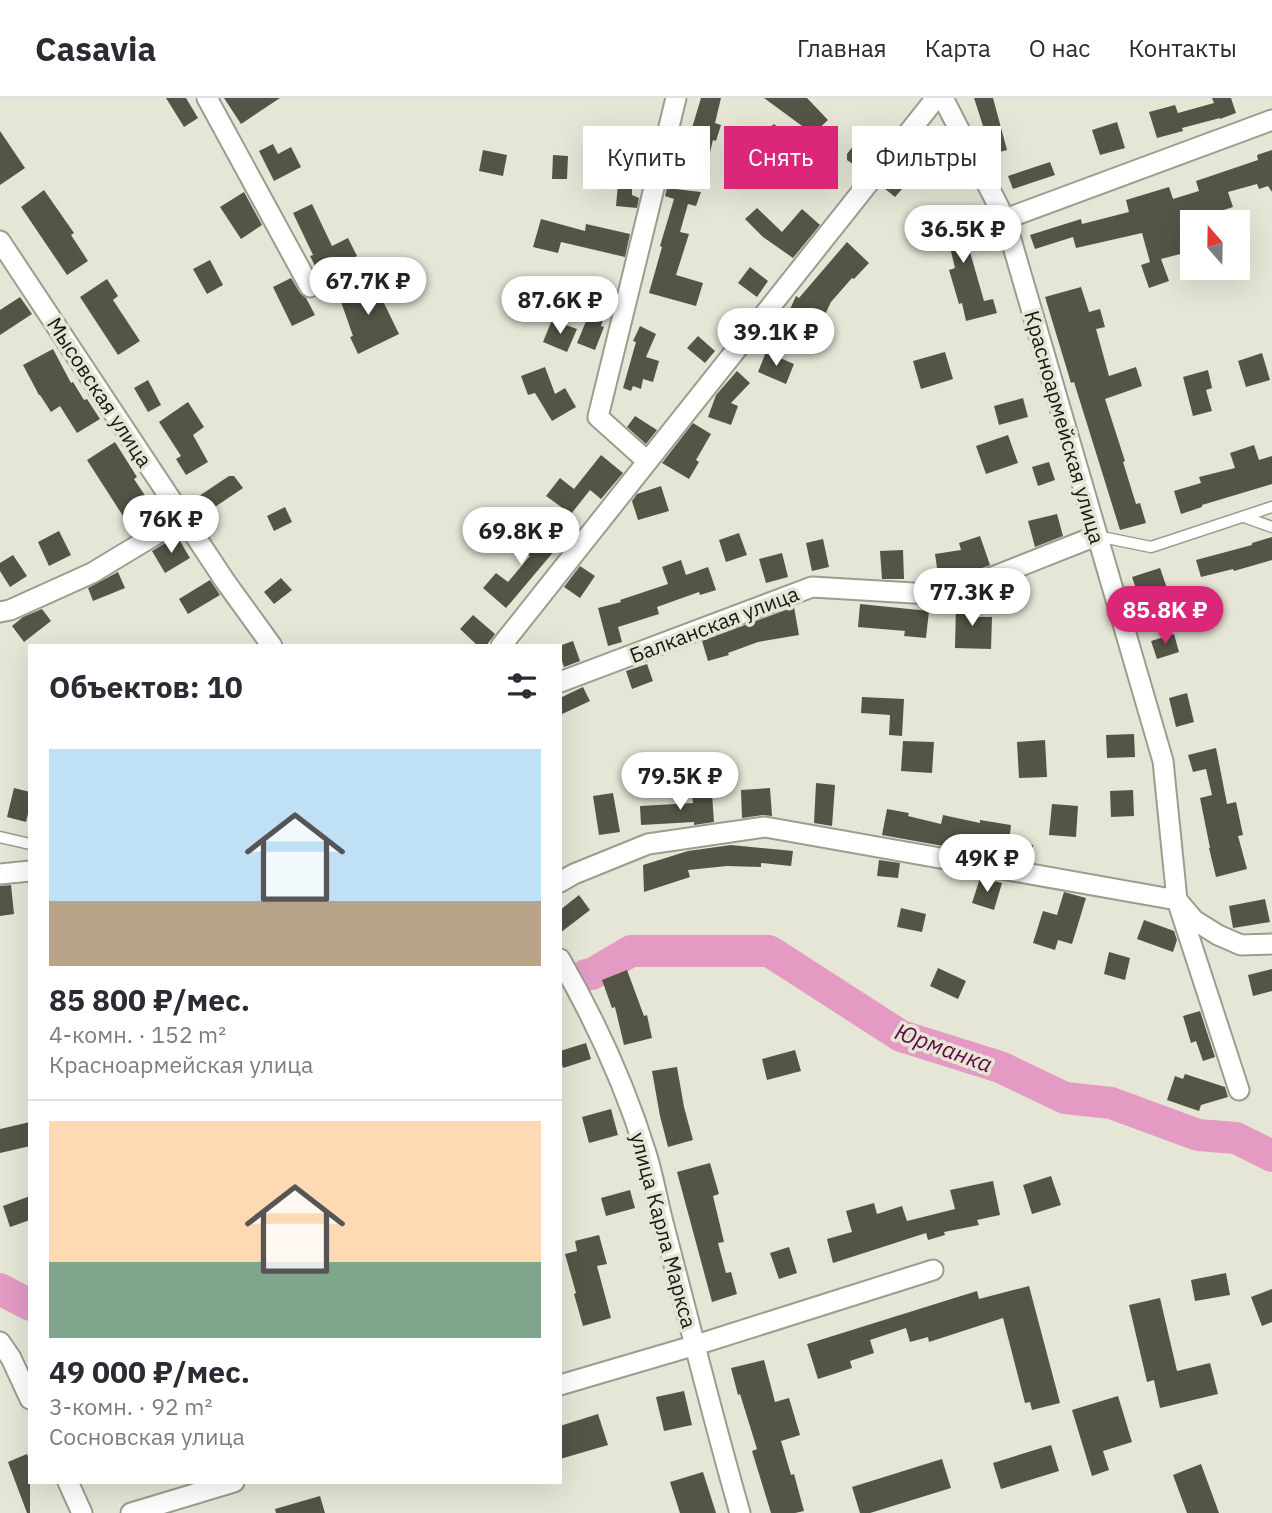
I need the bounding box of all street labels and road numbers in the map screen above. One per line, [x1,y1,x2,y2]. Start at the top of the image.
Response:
street label: Красноармейская улица [1018,307,1112,547]
street label: Мысовская улица [41,312,159,472]
street label: Балканская улица [625,579,803,669]
street label: улица Карла Маркса [624,1129,704,1331]

